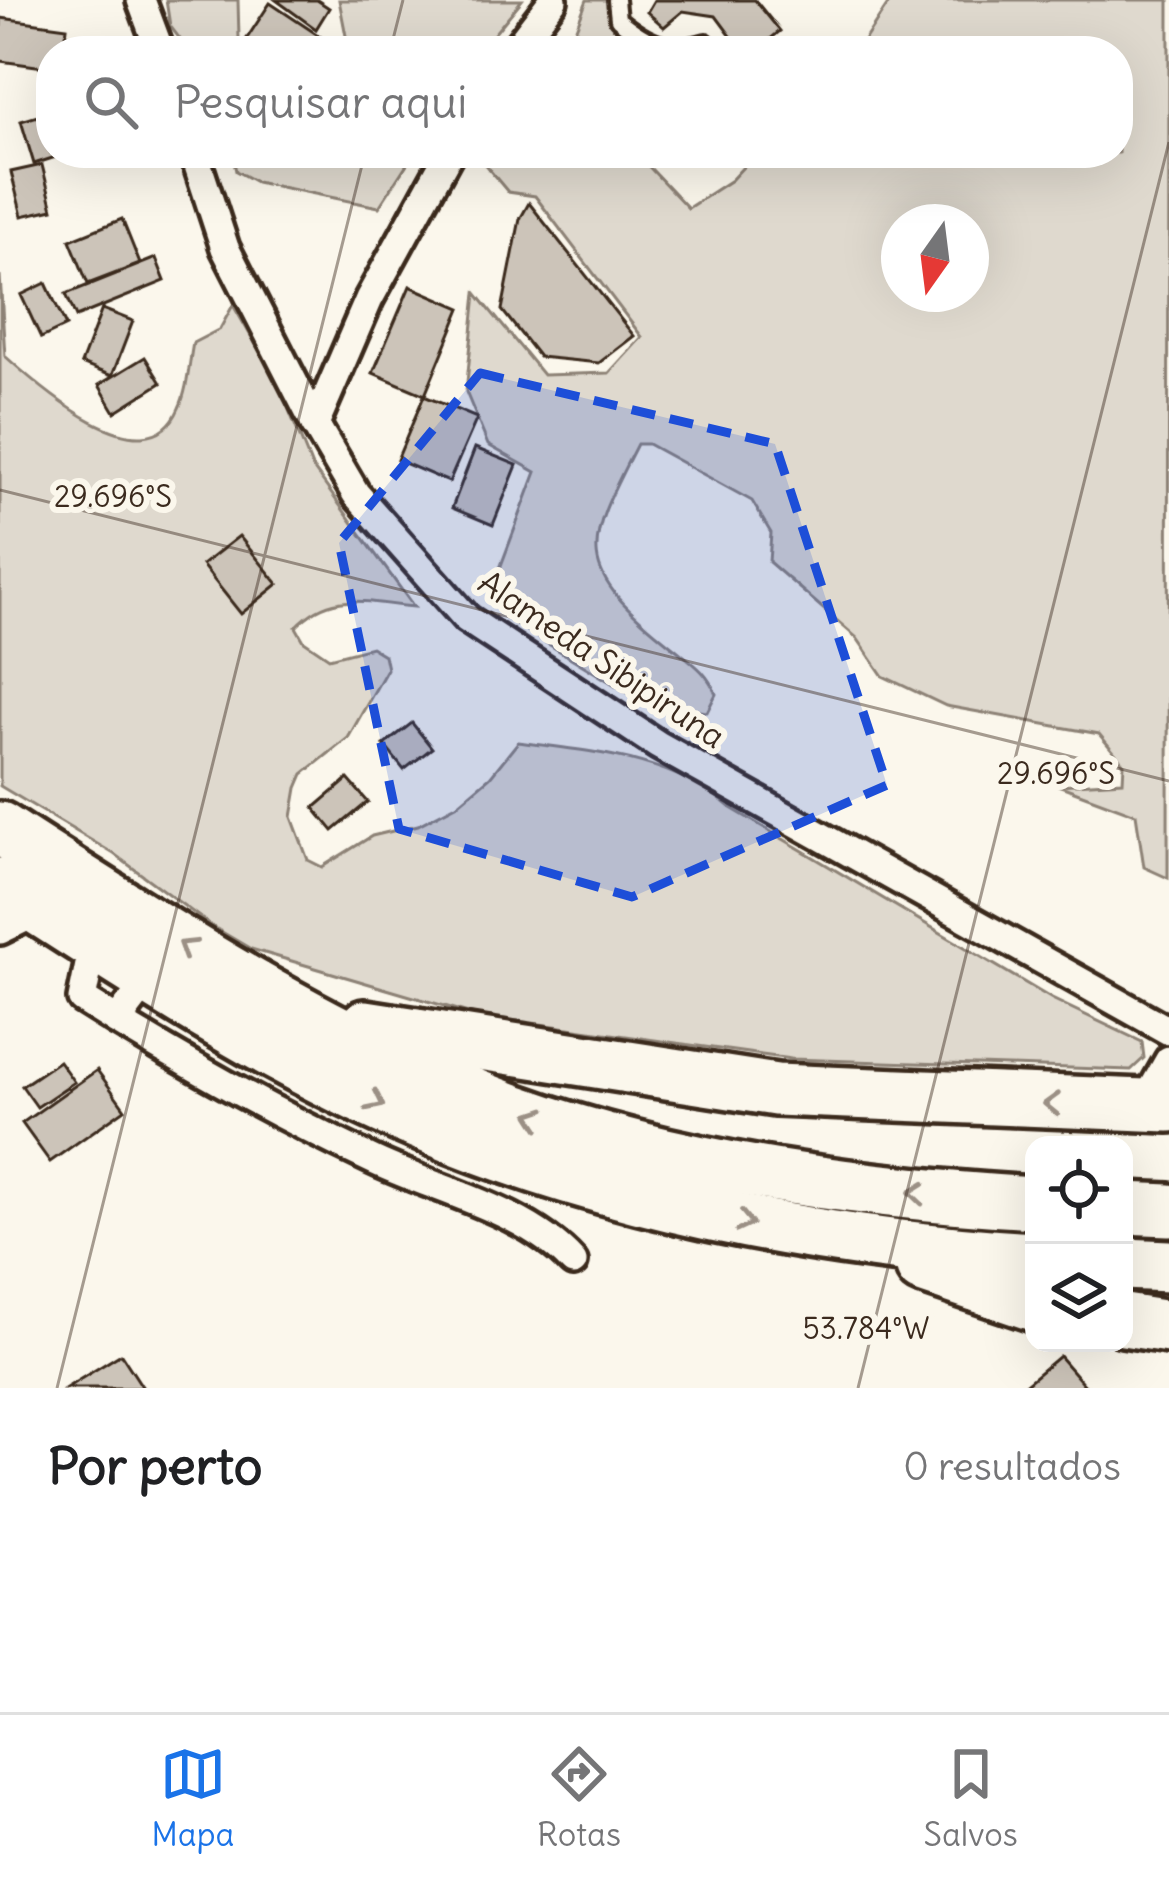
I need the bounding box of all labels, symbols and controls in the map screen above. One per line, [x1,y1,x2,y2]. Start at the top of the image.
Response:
search box [36,36,1133,168]
icon: search [78,69,144,135]
text: Pesquisar aqui [174,74,467,130]
north arrow [881,204,989,312]
text: 29.696°S [54,477,172,515]
street label: Alameda Sibipiruna [471,561,733,757]
text: 29.696°S [997,754,1115,792]
one-way arrow [177,939,199,961]
one-way arrow [363,1088,385,1111]
one-way arrow [1042,1091,1061,1117]
one-way arrow [527,1107,548,1131]
map controls [1025,1136,1133,1352]
button: locate [1025,1136,1133,1244]
one-way arrow [908,1180,927,1206]
one-way arrow [735,1209,755,1234]
button: layers [1025,1244,1133,1352]
text: 53.784°W [802,1309,930,1347]
text: Por perto [48,1434,262,1498]
text: 0 resultados [903,1442,1121,1491]
tab: Mapa [151,1741,234,1855]
tab: Rotas [537,1741,621,1855]
tab: Salvos [924,1741,1018,1855]

